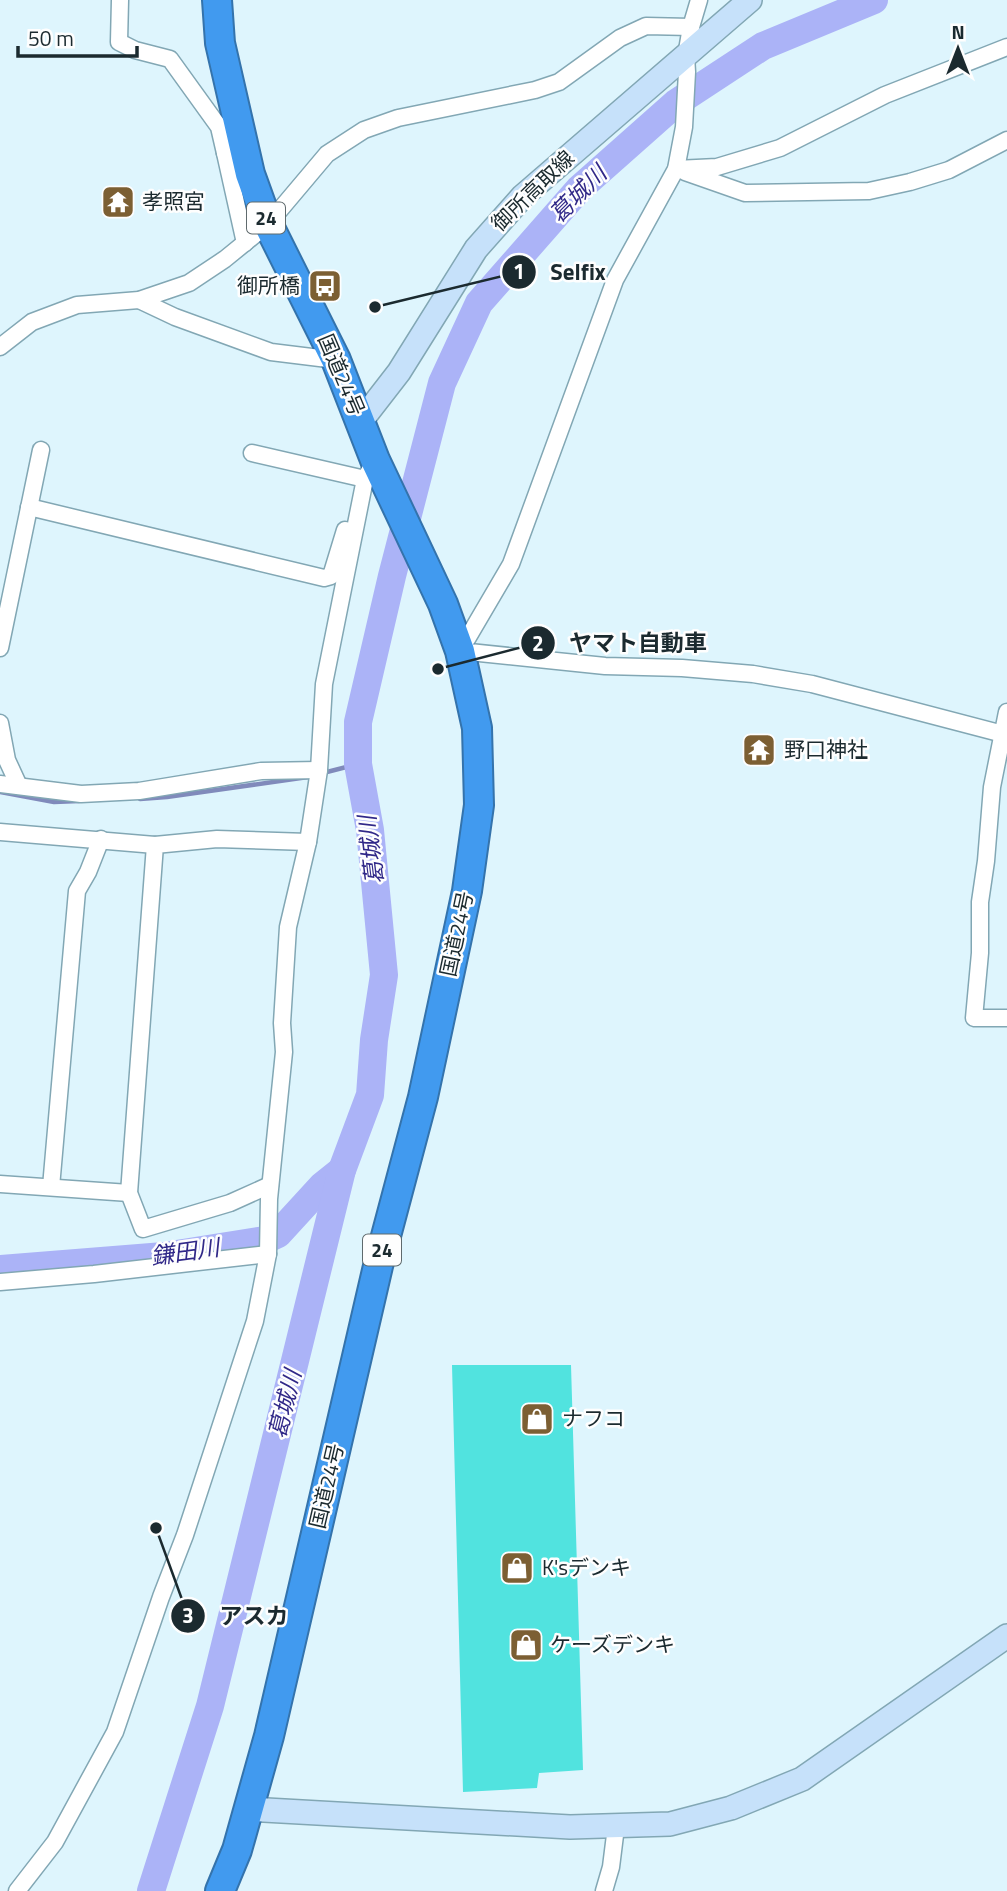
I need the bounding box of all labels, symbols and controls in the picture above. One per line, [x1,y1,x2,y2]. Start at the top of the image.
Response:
scale bar [18,14,136,58]
north arrow [923,14,993,84]
text: N [951,17,965,46]
text: 50 m [28,22,74,54]
street label: 御所高取線 [483,142,581,238]
water label: 葛城川 [541,155,617,230]
temple icon: 孝照宮 [99,183,137,221]
place label: 孝照宮 [142,185,205,217]
road number: 24 [247,202,285,233]
callout: Selfix [501,250,620,294]
text: Selfix [550,254,606,289]
text: 1 [513,255,525,287]
bus stop icon: 御所橋 [306,267,344,305]
place label: 御所橋 [237,269,300,301]
street label: 国道24号 [310,329,374,421]
callout: ヤマト自動車 [520,621,721,665]
text: ヤマト自動車 [569,625,707,660]
text: 2 [532,627,544,659]
temple icon: 野口神社 [740,731,778,769]
place label: 野口神社 [784,733,868,765]
water label: 葛城川 [349,811,392,886]
street label: 国道24号 [431,888,481,979]
water label: 鎌田川 [148,1229,225,1274]
road number: 24 [363,1234,401,1266]
water label: 葛城川 [259,1363,311,1442]
shop icon: ナフコ [518,1400,556,1438]
place label: ナフコ [562,1402,625,1434]
street label: 国道24号 [301,1440,351,1532]
shop icon: K'sデンキ [498,1549,536,1587]
place label: K'sデンキ [542,1551,631,1583]
callout: アスカ [170,1594,302,1638]
text: アスカ [220,1598,289,1633]
text: 3 [182,1599,194,1631]
shop icon: ケーズデンキ [507,1626,545,1664]
place label: ケーズデンキ [550,1628,675,1660]

